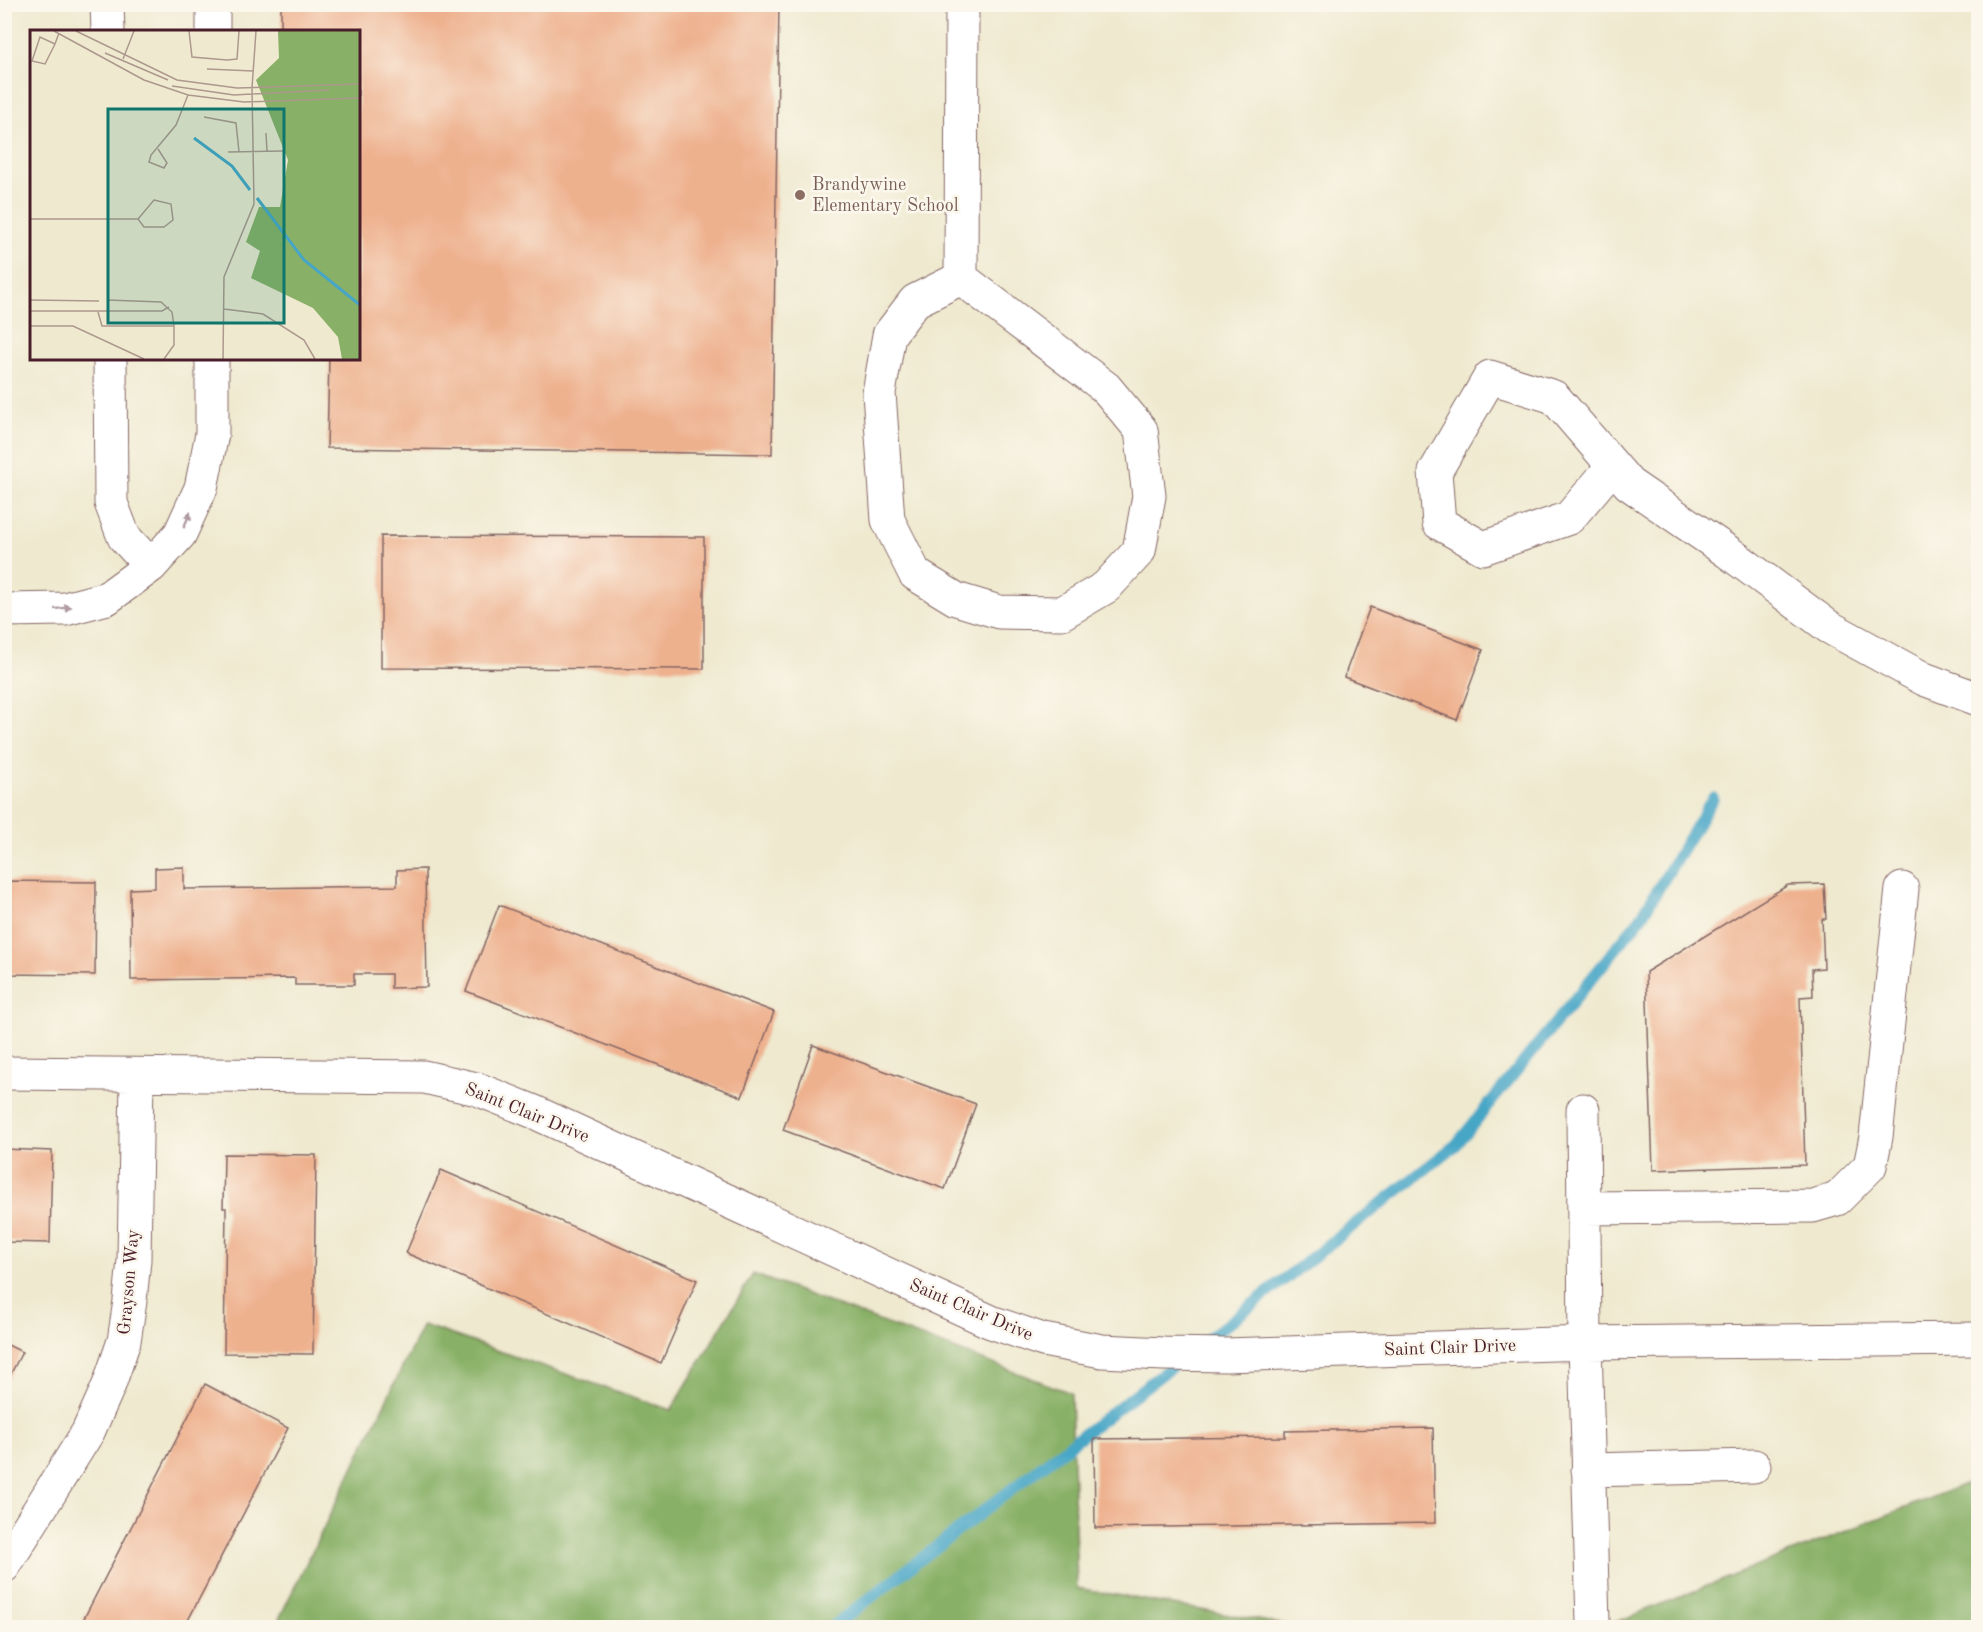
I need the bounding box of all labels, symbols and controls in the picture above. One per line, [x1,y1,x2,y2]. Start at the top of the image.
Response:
inset map [30,30,360,360]
place label: Brandywine Elementary School [812,176,959,215]
marker: Brandywine Elementary School [793,188,807,202]
one-way arrow [182,512,191,529]
one-way arrow [53,603,72,613]
street label: Saint Clair Drive [462,1080,592,1146]
street label: Grayson Way [115,1228,143,1336]
street label: Saint Clair Drive [907,1276,1035,1344]
street label: Saint Clair Drive [1384,1337,1516,1359]

